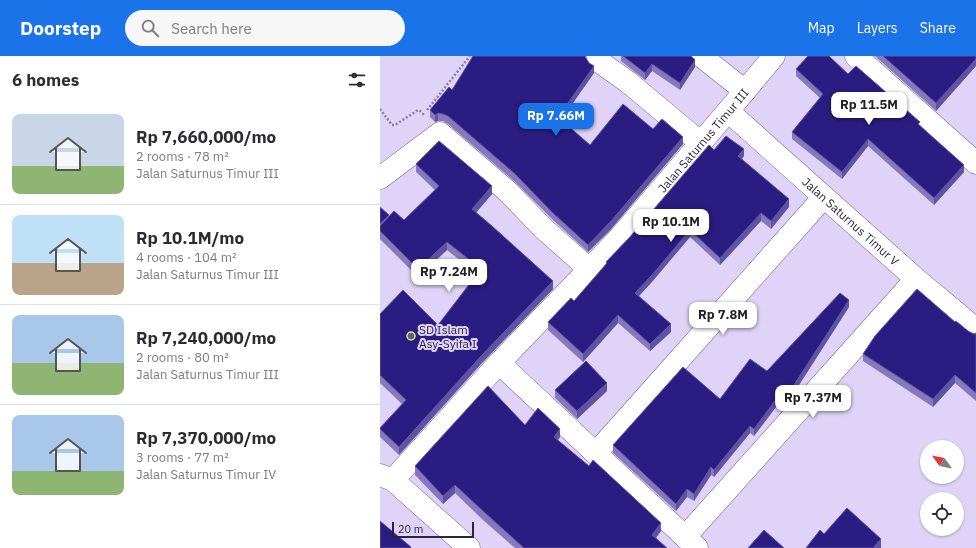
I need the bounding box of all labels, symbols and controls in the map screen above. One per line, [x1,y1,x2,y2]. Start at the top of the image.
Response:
search box [125,10,405,46]
text: Doorstep [20,16,101,40]
icon: search [139,17,161,39]
text: Search here [171,19,252,38]
text: Map [808,19,835,37]
text: Layers [857,19,898,37]
text: Share [920,19,956,37]
text: 6 homes [12,69,79,91]
icon: filters [346,69,368,91]
street label: Jalan Saturnus Timur III [654,85,752,195]
pin: Rp 11.5M [828,92,910,126]
text: Rp 11.5M [840,96,898,113]
pin: Rp 7.66M [515,103,597,137]
text: Rp 7.66M [527,107,585,124]
text: Rp 7,660,000/mo [136,126,276,148]
icon: home [44,130,92,178]
text: 2 rooms · 78 m² [136,148,229,165]
text: Jalan Saturnus Timur III [136,165,279,182]
street label: Jalan Saturnus Timur V [799,174,903,269]
pin: Rp 10.1M [630,209,712,243]
text: Rp 10.1M [642,213,700,230]
text: Rp 10.1M/mo [136,227,244,249]
icon: home [44,231,92,279]
text: 4 rooms · 104 m² [136,249,237,266]
pin: Rp 7.24M [408,259,490,293]
text: Rp 7.24M [420,263,478,280]
text: Jalan Saturnus Timur III [136,266,279,283]
pin: Rp 7.8M [686,302,760,336]
text: Rp 7.8M [698,306,748,323]
place label: SD Islam Asy-Syifa I [419,322,477,351]
text: Rp 7,240,000/mo [136,327,276,349]
icon: home [44,331,92,379]
marker: SD Islam Asy-Syifa I [406,331,416,341]
text: 2 rooms · 80 m² [136,349,229,366]
text: Jalan Saturnus Timur III [136,366,279,383]
pin: Rp 7.37M [772,385,854,419]
text: Rp 7.37M [784,389,842,406]
text: Rp 7,370,000/mo [136,427,276,449]
icon: home [44,431,92,479]
north arrow [920,440,964,484]
map controls [920,440,964,536]
text: 3 rooms · 77 m² [136,449,229,466]
text: Jalan Saturnus Timur IV [136,466,276,483]
button: locate [920,492,964,536]
scale bar [392,520,474,539]
text: 20 m [398,522,423,536]

